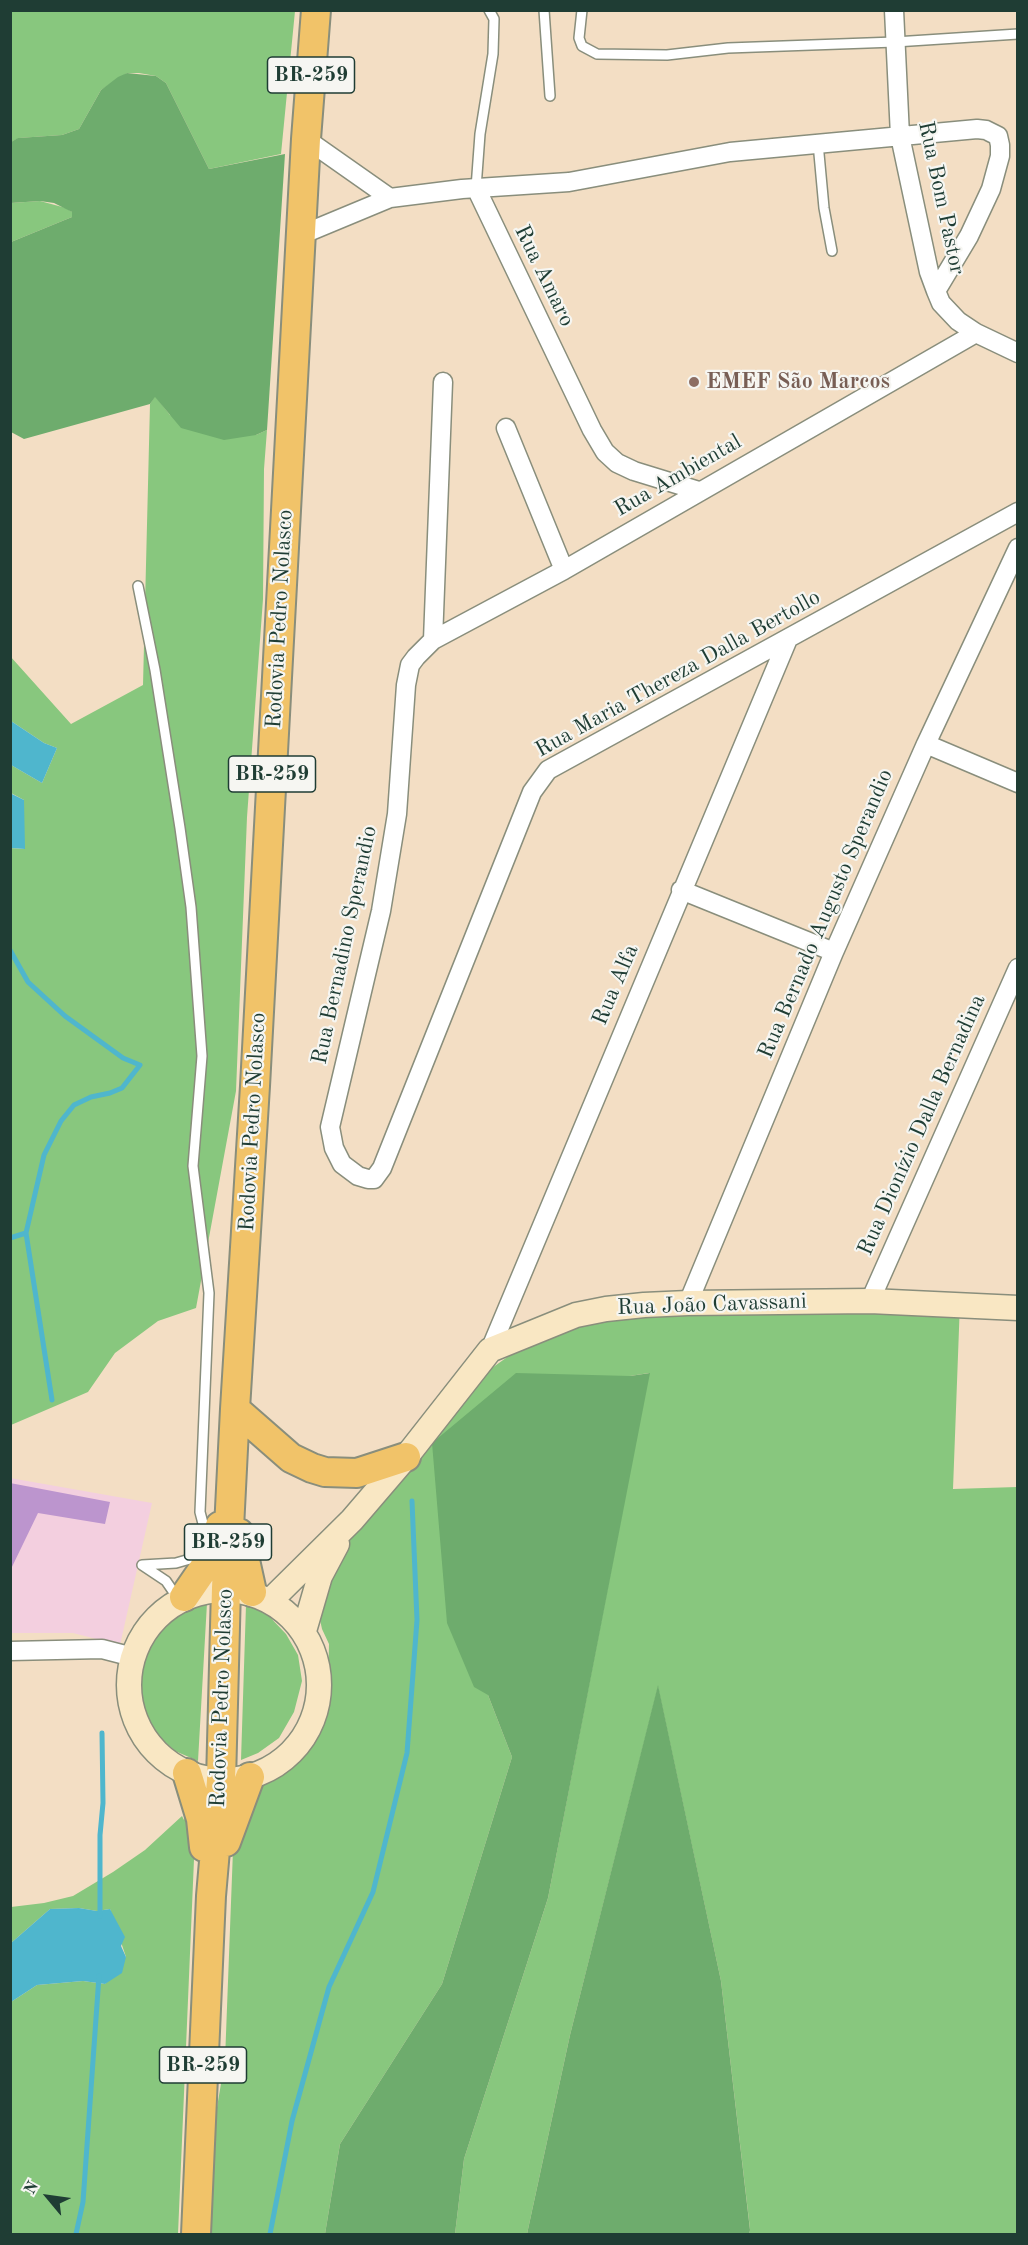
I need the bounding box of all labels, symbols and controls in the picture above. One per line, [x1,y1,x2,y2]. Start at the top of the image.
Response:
road number: BR-259 [268,57,354,93]
street label: Rua Bom Pastor [912,119,970,277]
street label: Rua Amaro [508,221,580,331]
place label: EMEF São Marcos [706,369,890,395]
marker: EMEF São Marcos [687,375,701,389]
street label: Rua Ambiental [610,429,746,523]
street label: Rodovia Pedro Nolasco [261,509,299,729]
street label: Rua Maria Thereza Dalla Bertollo [531,584,825,764]
road number: BR-259 [228,756,316,792]
street label: Rua Bernado Augusto Sperandio [753,765,899,1063]
street label: Rua Bernadino Sperandio [307,823,383,1067]
street label: Rua Alfa [587,941,645,1029]
street label: Rua Dionízio Dalla Bernadina [852,990,992,1260]
street label: Rodovia Pedro Nolasco [234,1012,272,1232]
street label: Rua João Cavassani [617,1288,807,1322]
road number: BR-259 [184,1524,272,1560]
street label: Rodovia Pedro Nolasco [205,1588,239,1808]
road number: BR-259 [160,2047,246,2083]
north arrow [18,2167,78,2227]
text: N [22,2179,42,2198]

